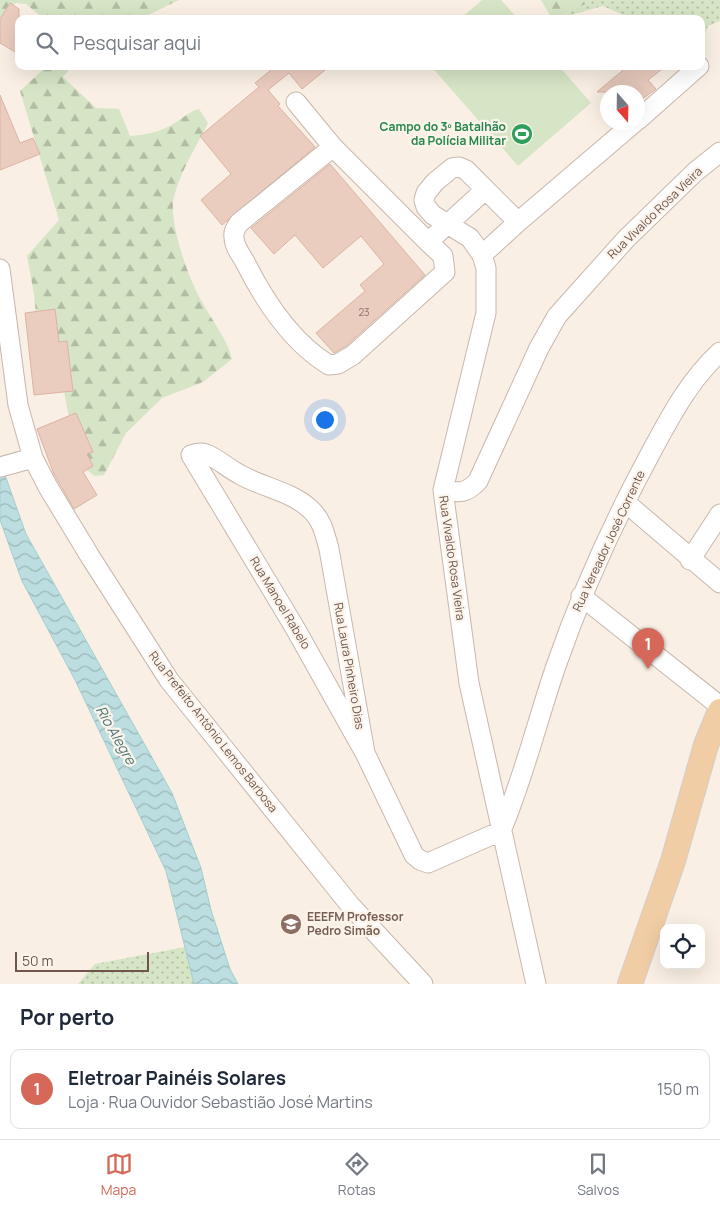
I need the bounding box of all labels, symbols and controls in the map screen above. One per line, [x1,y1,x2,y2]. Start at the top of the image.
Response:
search box [15,15,705,70]
icon: search [33,29,61,57]
text: Pesquisar aqui [73,30,201,56]
north arrow [600,85,645,130]
place label: Campo do 3º Batalhão da Polícia Militar [380,118,506,149]
sports icon: Campo do 3º Batalhão da Polícia Militar [510,122,534,146]
street label: Rua Vivaldo Rosa Vieira [604,163,706,262]
house number: 23 [358,305,370,319]
your location [312,407,338,433]
street label: Rua Vereador José Corrente [568,467,649,614]
street label: Rua Vivaldo Rosa Vieira [435,494,470,621]
street label: Rua Manoel Rabelo [246,553,315,652]
street label: Rua Laura Pinheiro Dias [330,601,369,731]
pin: 1 [632,628,664,669]
street label: Rua Prefeito Antônio Lemos Barbosa [145,648,282,816]
water label: Rio Alegre [92,702,141,768]
place label: EEEFM Professor Pedro Simão [307,908,404,939]
school or university icon: EEEFM Professor Pedro Simão [279,912,303,936]
map controls [660,924,705,969]
button: locate [660,924,705,969]
scale bar [15,949,149,972]
text: 50 m [22,951,53,970]
text: Por perto [20,1003,114,1031]
text: Eletroar Painéis Solares [68,1065,286,1091]
text: 1 [33,1078,41,1100]
text: 150 m [657,1078,699,1100]
text: Loja · Rua Ouvidor Sebastião José Martins [68,1091,373,1113]
tab: Mapa [101,1150,136,1199]
tab: Rotas [338,1150,376,1199]
tab: Salvos [577,1150,619,1199]

